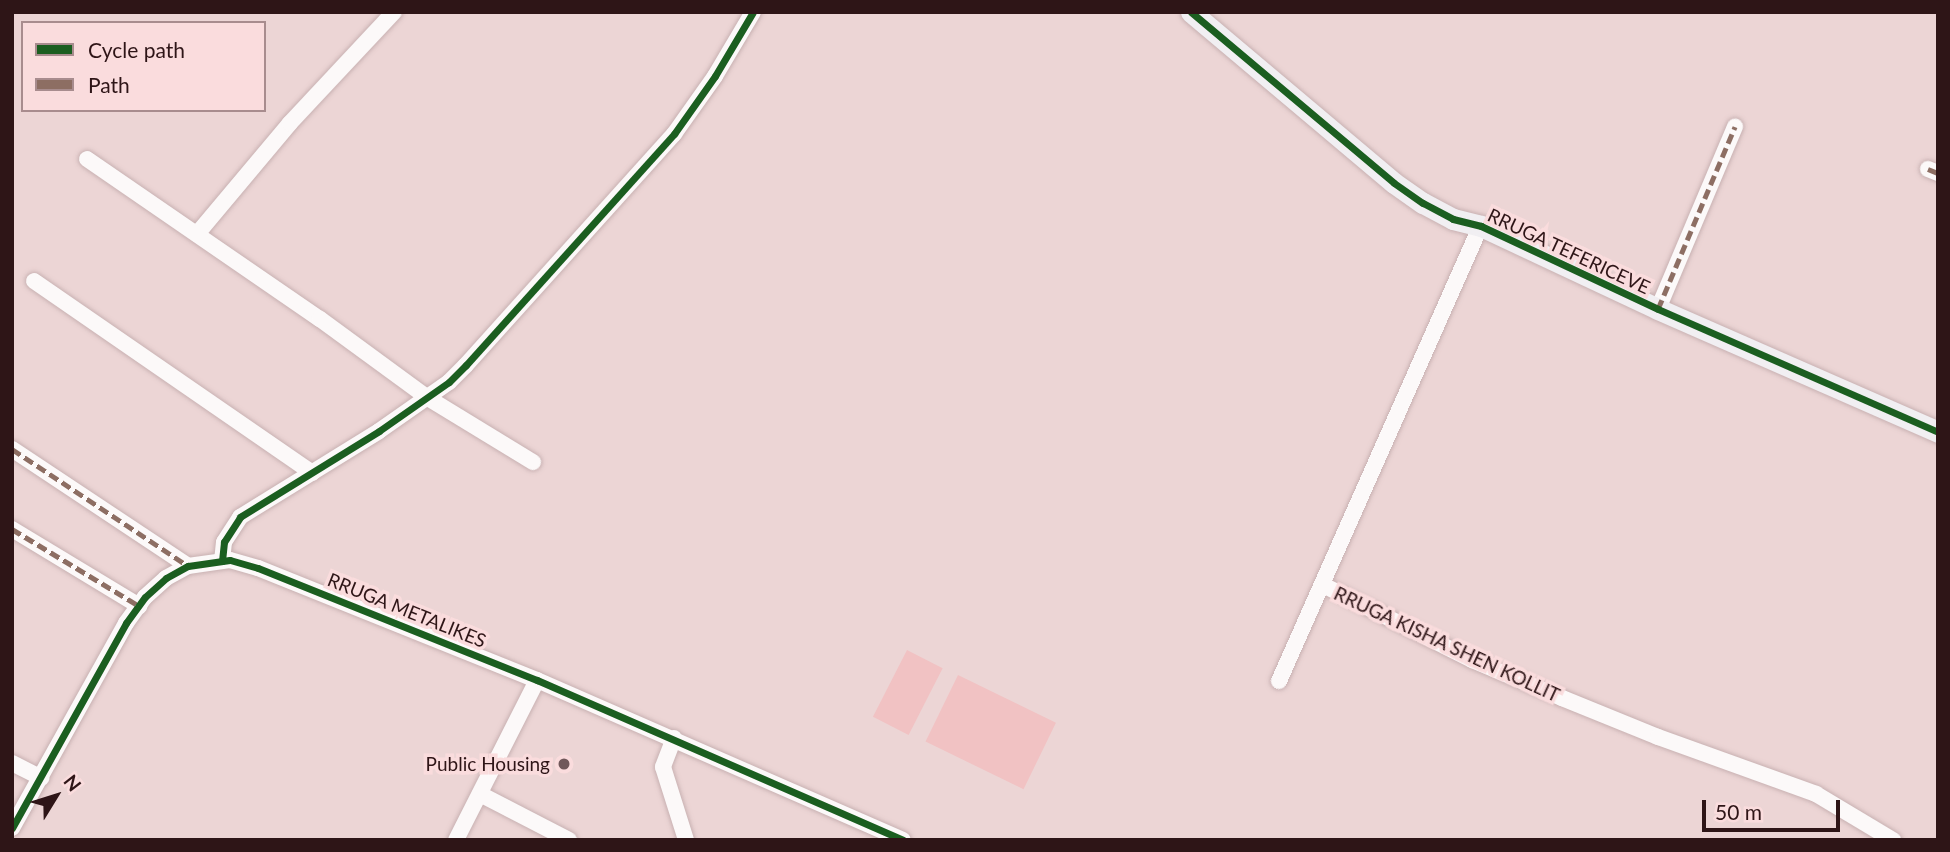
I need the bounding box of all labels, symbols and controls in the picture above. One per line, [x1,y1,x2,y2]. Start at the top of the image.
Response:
legend [21,21,266,112]
text: Cycle path [88,37,185,62]
text: Path [88,72,130,97]
street label: RRUGA TEFERICEVE [1484,203,1654,299]
street label: RRUGA METALIKES [324,568,490,652]
street label: RRUGA KISHA SHEN KOLLIT [1330,581,1564,707]
place label: Public Housing [426,753,550,775]
marker: Public Housing [556,756,572,772]
north arrow [21,761,91,831]
text: N [59,770,87,796]
scale bar [1705,786,1843,830]
text: 50 m [1715,799,1762,824]

